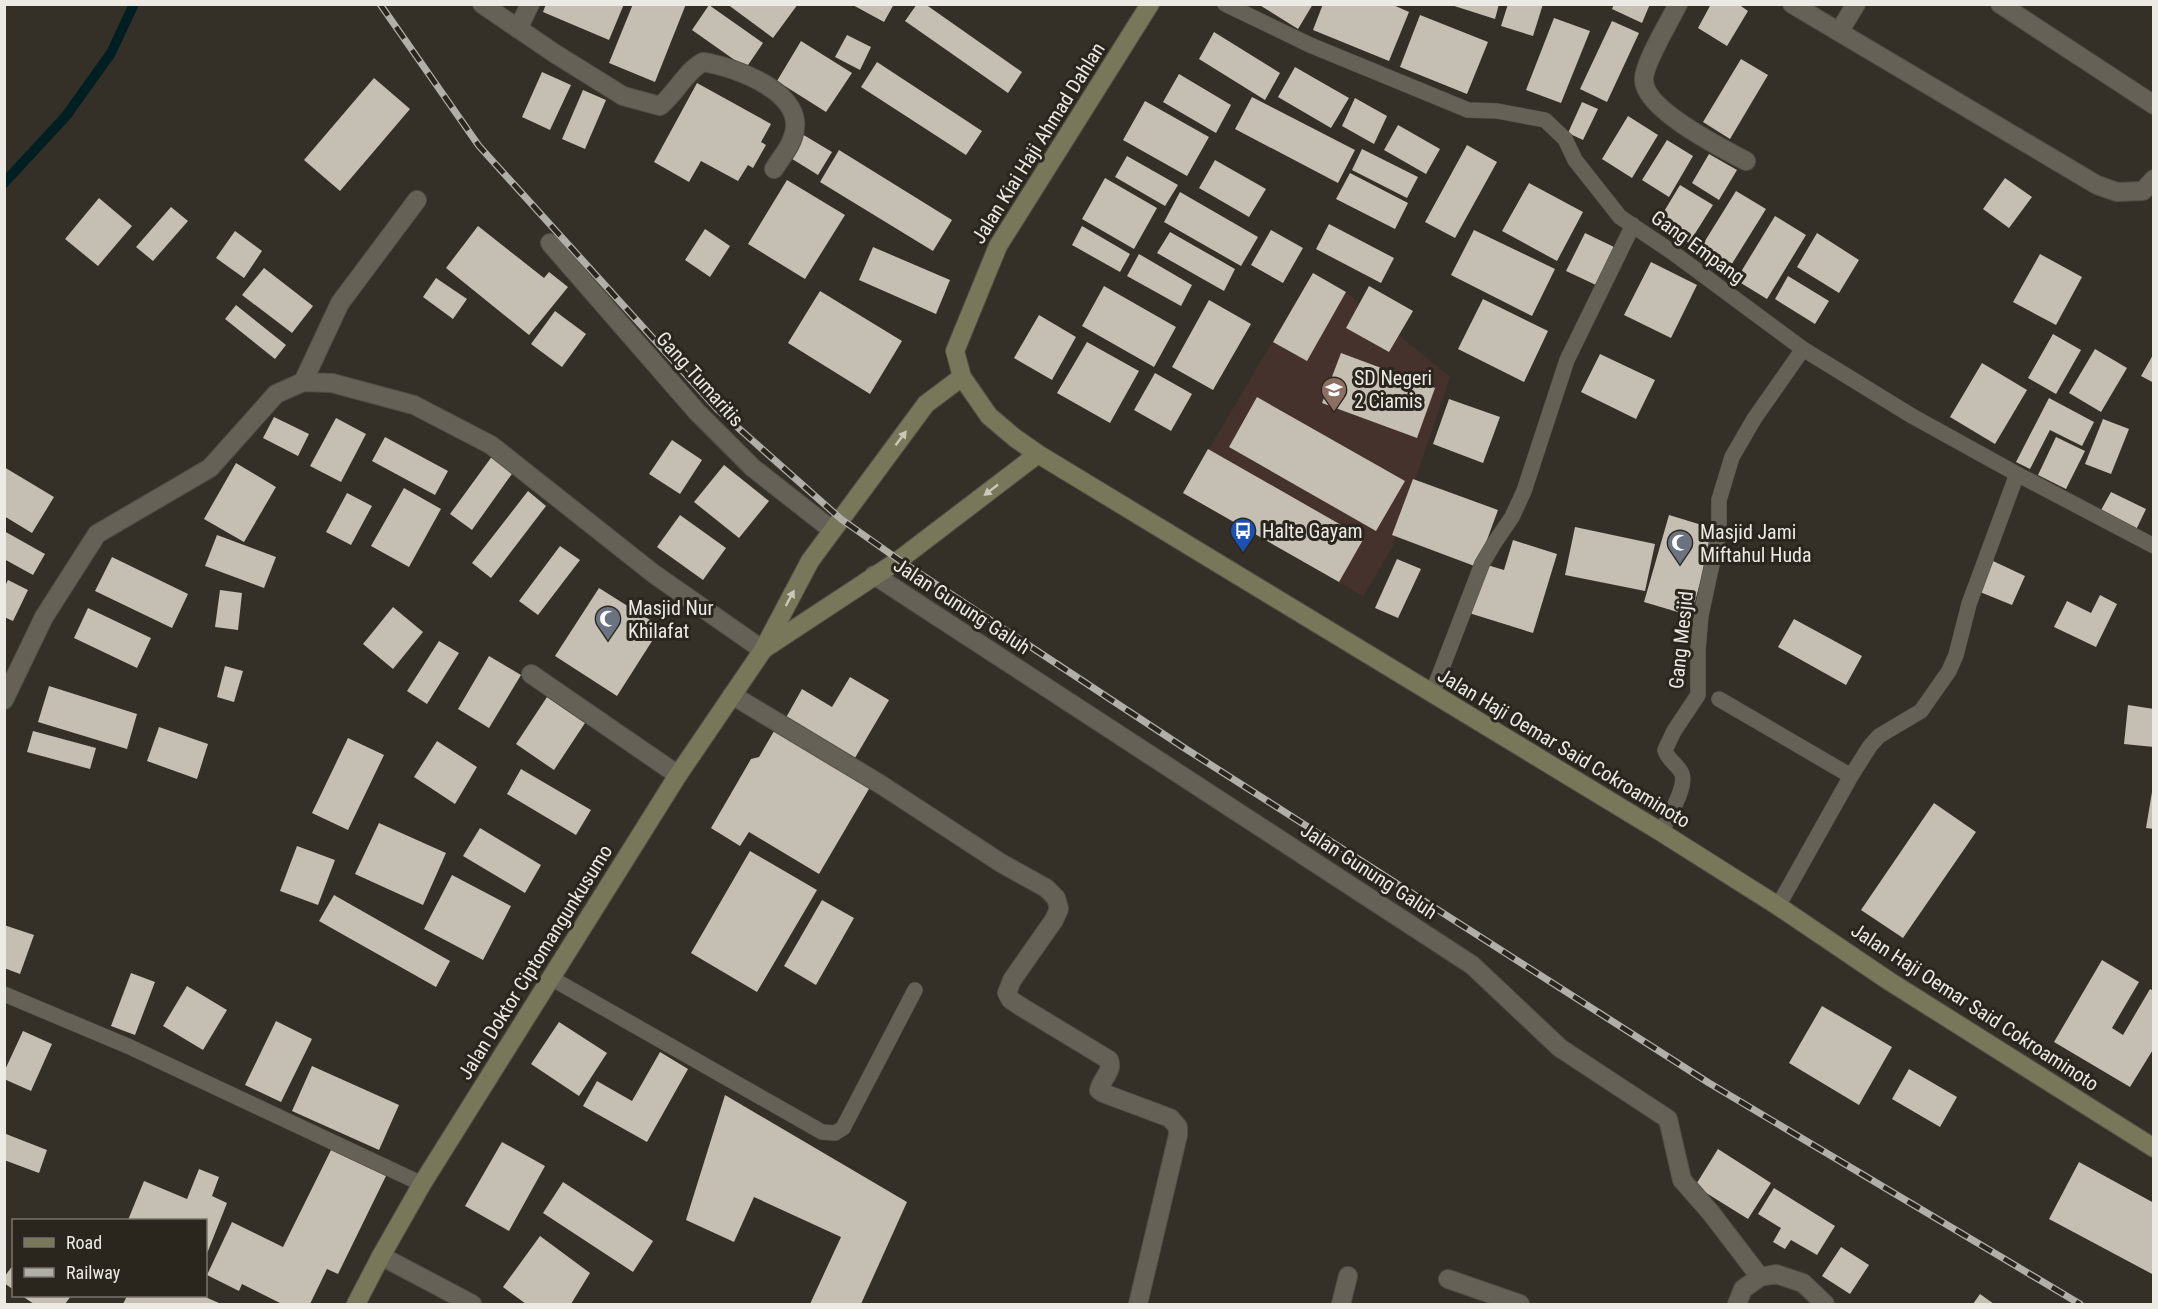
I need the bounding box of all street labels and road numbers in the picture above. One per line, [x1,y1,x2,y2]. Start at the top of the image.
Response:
street label: Jalan Kiai Haji Ahmad Dahlan [966,38,1110,248]
street label: Gang Empang [1647,205,1749,289]
street label: Gang Tumaritis [651,327,749,431]
street label: Jalan Gunung Galuh [889,553,1035,659]
street label: Gang Mesjid [1664,590,1698,690]
street label: Jalan Haji Oemar Said Cokroaminoto [1433,663,1695,833]
street label: Jalan Gunung Galuh [1296,818,1442,924]
street label: Jalan Doktor Ciptomangunkusumo [453,840,617,1084]
street label: Jalan Haji Oemar Said Cokroaminoto [1847,918,2103,1096]

